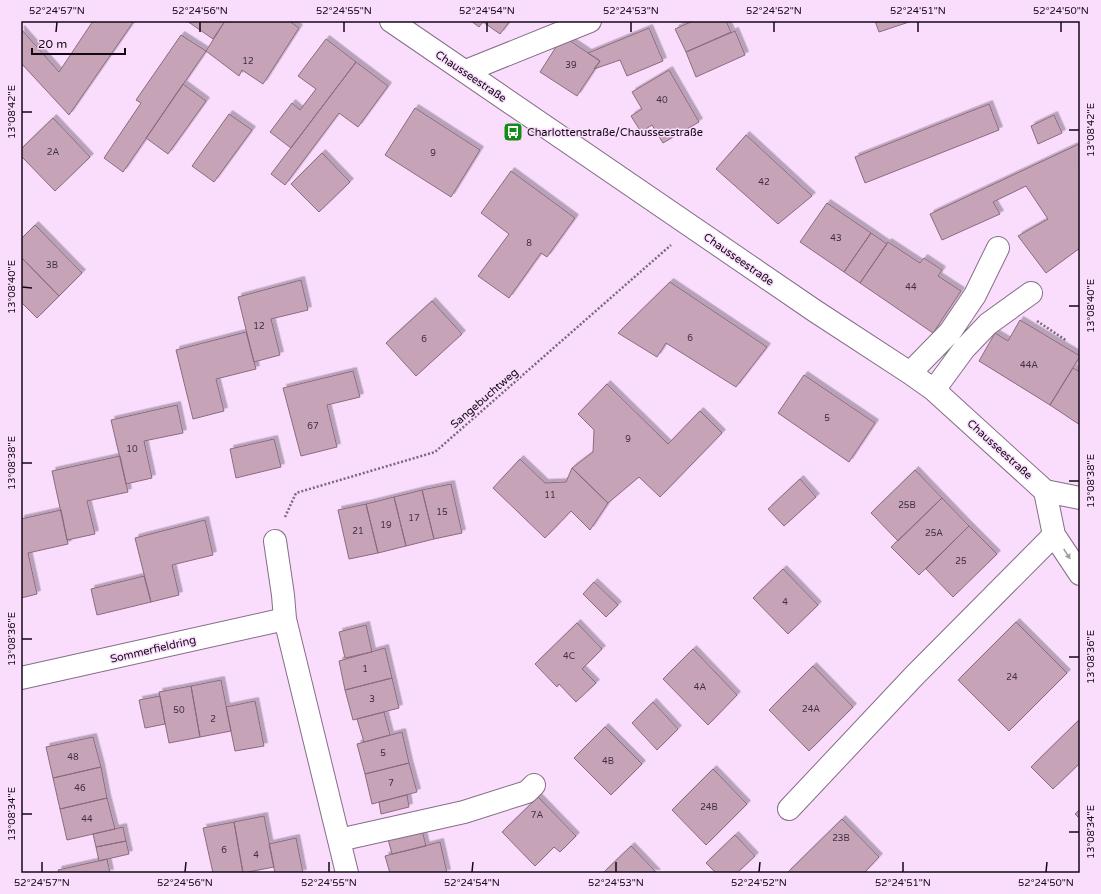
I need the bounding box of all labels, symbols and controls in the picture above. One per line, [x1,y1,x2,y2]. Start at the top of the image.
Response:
text: 52°24'57"N [29,5,85,17]
text: 52°24'56"N [172,5,228,17]
text: 52°24'55"N [316,5,372,17]
text: 52°24'54"N [459,5,515,17]
text: 52°24'53"N [603,5,659,17]
text: 52°24'52"N [746,5,802,17]
text: 52°24'51"N [890,5,946,17]
text: 52°24'50"N [1033,5,1089,17]
scale bar [32,30,125,56]
text: 20 m [38,37,67,51]
street label: Chausseestraße [433,48,509,105]
house number: 12 [242,56,254,67]
house number: 39 [565,60,577,71]
text: 13°08'42"E [6,85,18,139]
house number: 40 [656,95,668,106]
text: 13°08'42"E [1085,103,1097,157]
bus stop icon: Charlottenstraße/Chausseestraße [502,121,524,143]
place label: Charlottenstraße/Chausseestraße [527,126,703,139]
house number: 2A [47,147,59,158]
house number: 9 [430,148,436,159]
house number: 42 [758,177,770,188]
street label: Chausseestraße [701,230,776,289]
house number: 43 [830,233,842,244]
house number: 8 [526,238,532,249]
text: 13°08'40"E [6,260,18,314]
house number: 3B [46,260,58,271]
text: 13°08'40"E [1085,279,1097,333]
house number: 44 [905,282,917,293]
house number: 12 [253,321,265,332]
house number: 6 [687,333,693,344]
house number: 6 [421,334,427,345]
house number: 44A [1020,360,1038,371]
street label: Sangebuchtweg [448,366,521,431]
house number: 5 [824,413,830,424]
street label: Chausseestraße [964,417,1035,482]
house number: 67 [307,421,319,432]
house number: 9 [625,434,631,445]
text: 13°08'38"E [6,436,18,490]
house number: 10 [126,444,138,455]
text: 13°08'38"E [1085,454,1097,508]
house number: 11 [544,490,556,501]
house number: 25B [898,500,916,511]
house number: 15 [436,507,448,518]
house number: 17 [408,513,420,524]
house number: 19 [380,520,392,531]
house number: 21 [352,526,364,537]
house number: 25A [925,528,943,539]
one-way arrow [1063,549,1071,560]
house number: 25 [955,556,967,567]
house number: 4 [782,597,788,608]
text: 13°08'36"E [6,612,18,666]
text: 13°08'36"E [1085,630,1097,684]
street label: Sommerfieldring [109,633,197,666]
house number: 4C [563,651,575,662]
house number: 1 [362,664,368,675]
house number: 24 [1006,672,1018,683]
house number: 4A [694,682,706,693]
house number: 3 [369,694,375,705]
house number: 24A [802,704,820,715]
house number: 50 [173,705,185,716]
house number: 2 [210,714,216,725]
house number: 5 [380,748,386,759]
house number: 48 [67,752,79,763]
house number: 4B [602,756,614,767]
house number: 7 [388,778,394,789]
house number: 46 [74,783,86,794]
text: 13°08'34"E [6,787,18,841]
house number: 24B [700,802,718,813]
text: 13°08'34"E [1085,805,1097,859]
house number: 7A [531,810,543,821]
house number: 44 [81,814,93,825]
house number: 23B [832,833,850,844]
house number: 6 [221,845,227,856]
house number: 4 [253,850,259,861]
text: 52°24'57"N [14,877,70,889]
text: 52°24'56"N [157,877,213,889]
text: 52°24'55"N [301,877,357,889]
text: 52°24'54"N [444,877,500,889]
text: 52°24'53"N [588,877,644,889]
text: 52°24'52"N [731,877,787,889]
text: 52°24'51"N [875,877,931,889]
text: 52°24'50"N [1018,877,1074,889]

